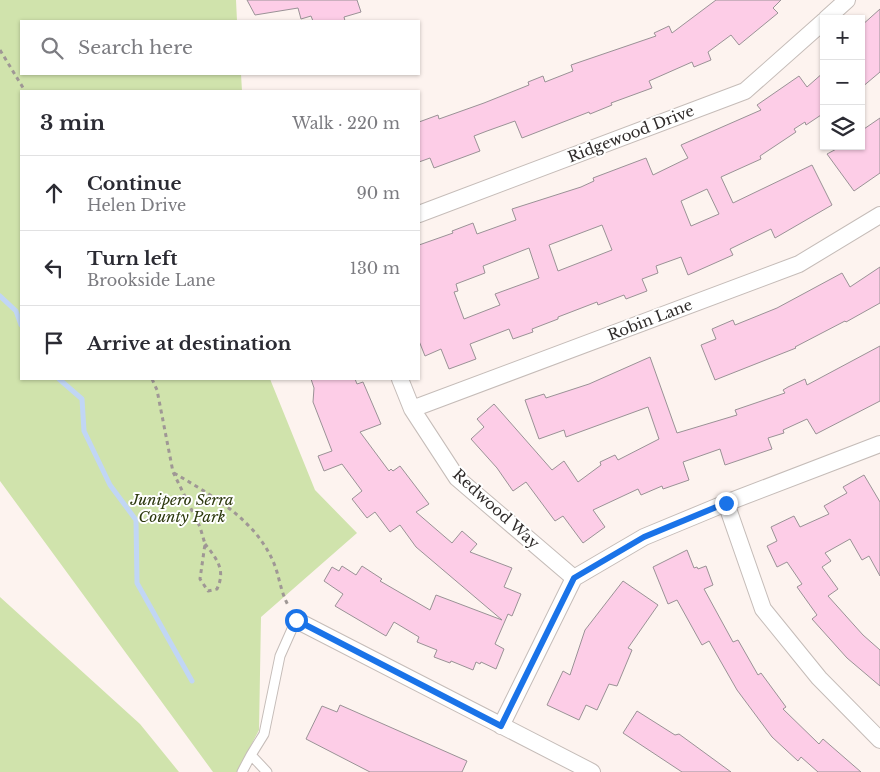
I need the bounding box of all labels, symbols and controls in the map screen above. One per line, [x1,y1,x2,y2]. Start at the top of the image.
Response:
map controls [820,15,865,150]
button: + [820,15,865,60]
search box [20,20,420,75]
icon: search [38,34,66,62]
text: Search here [78,36,193,59]
button: − [820,60,865,105]
street label: Ridgewood Drive [565,101,697,166]
button: layers [820,105,865,150]
text: 3 min [40,110,105,136]
text: Walk · 220 m [292,113,400,133]
text: Continue [87,172,182,195]
icon: ahead [40,179,68,207]
text: 90 m [357,183,400,203]
text: Helen Drive [87,195,186,215]
text: Turn left [87,247,178,270]
icon: left [40,254,68,282]
text: 130 m [350,258,400,278]
text: Brookside Lane [87,270,215,290]
street label: Robin Lane [605,295,695,344]
icon: arrive [40,329,68,357]
text: Arrive at destination [87,332,291,355]
street label: Redwood Way [449,465,544,553]
park label: Junipero Serra County Park [130,490,233,526]
route end [715,492,738,515]
route start [285,609,308,632]

